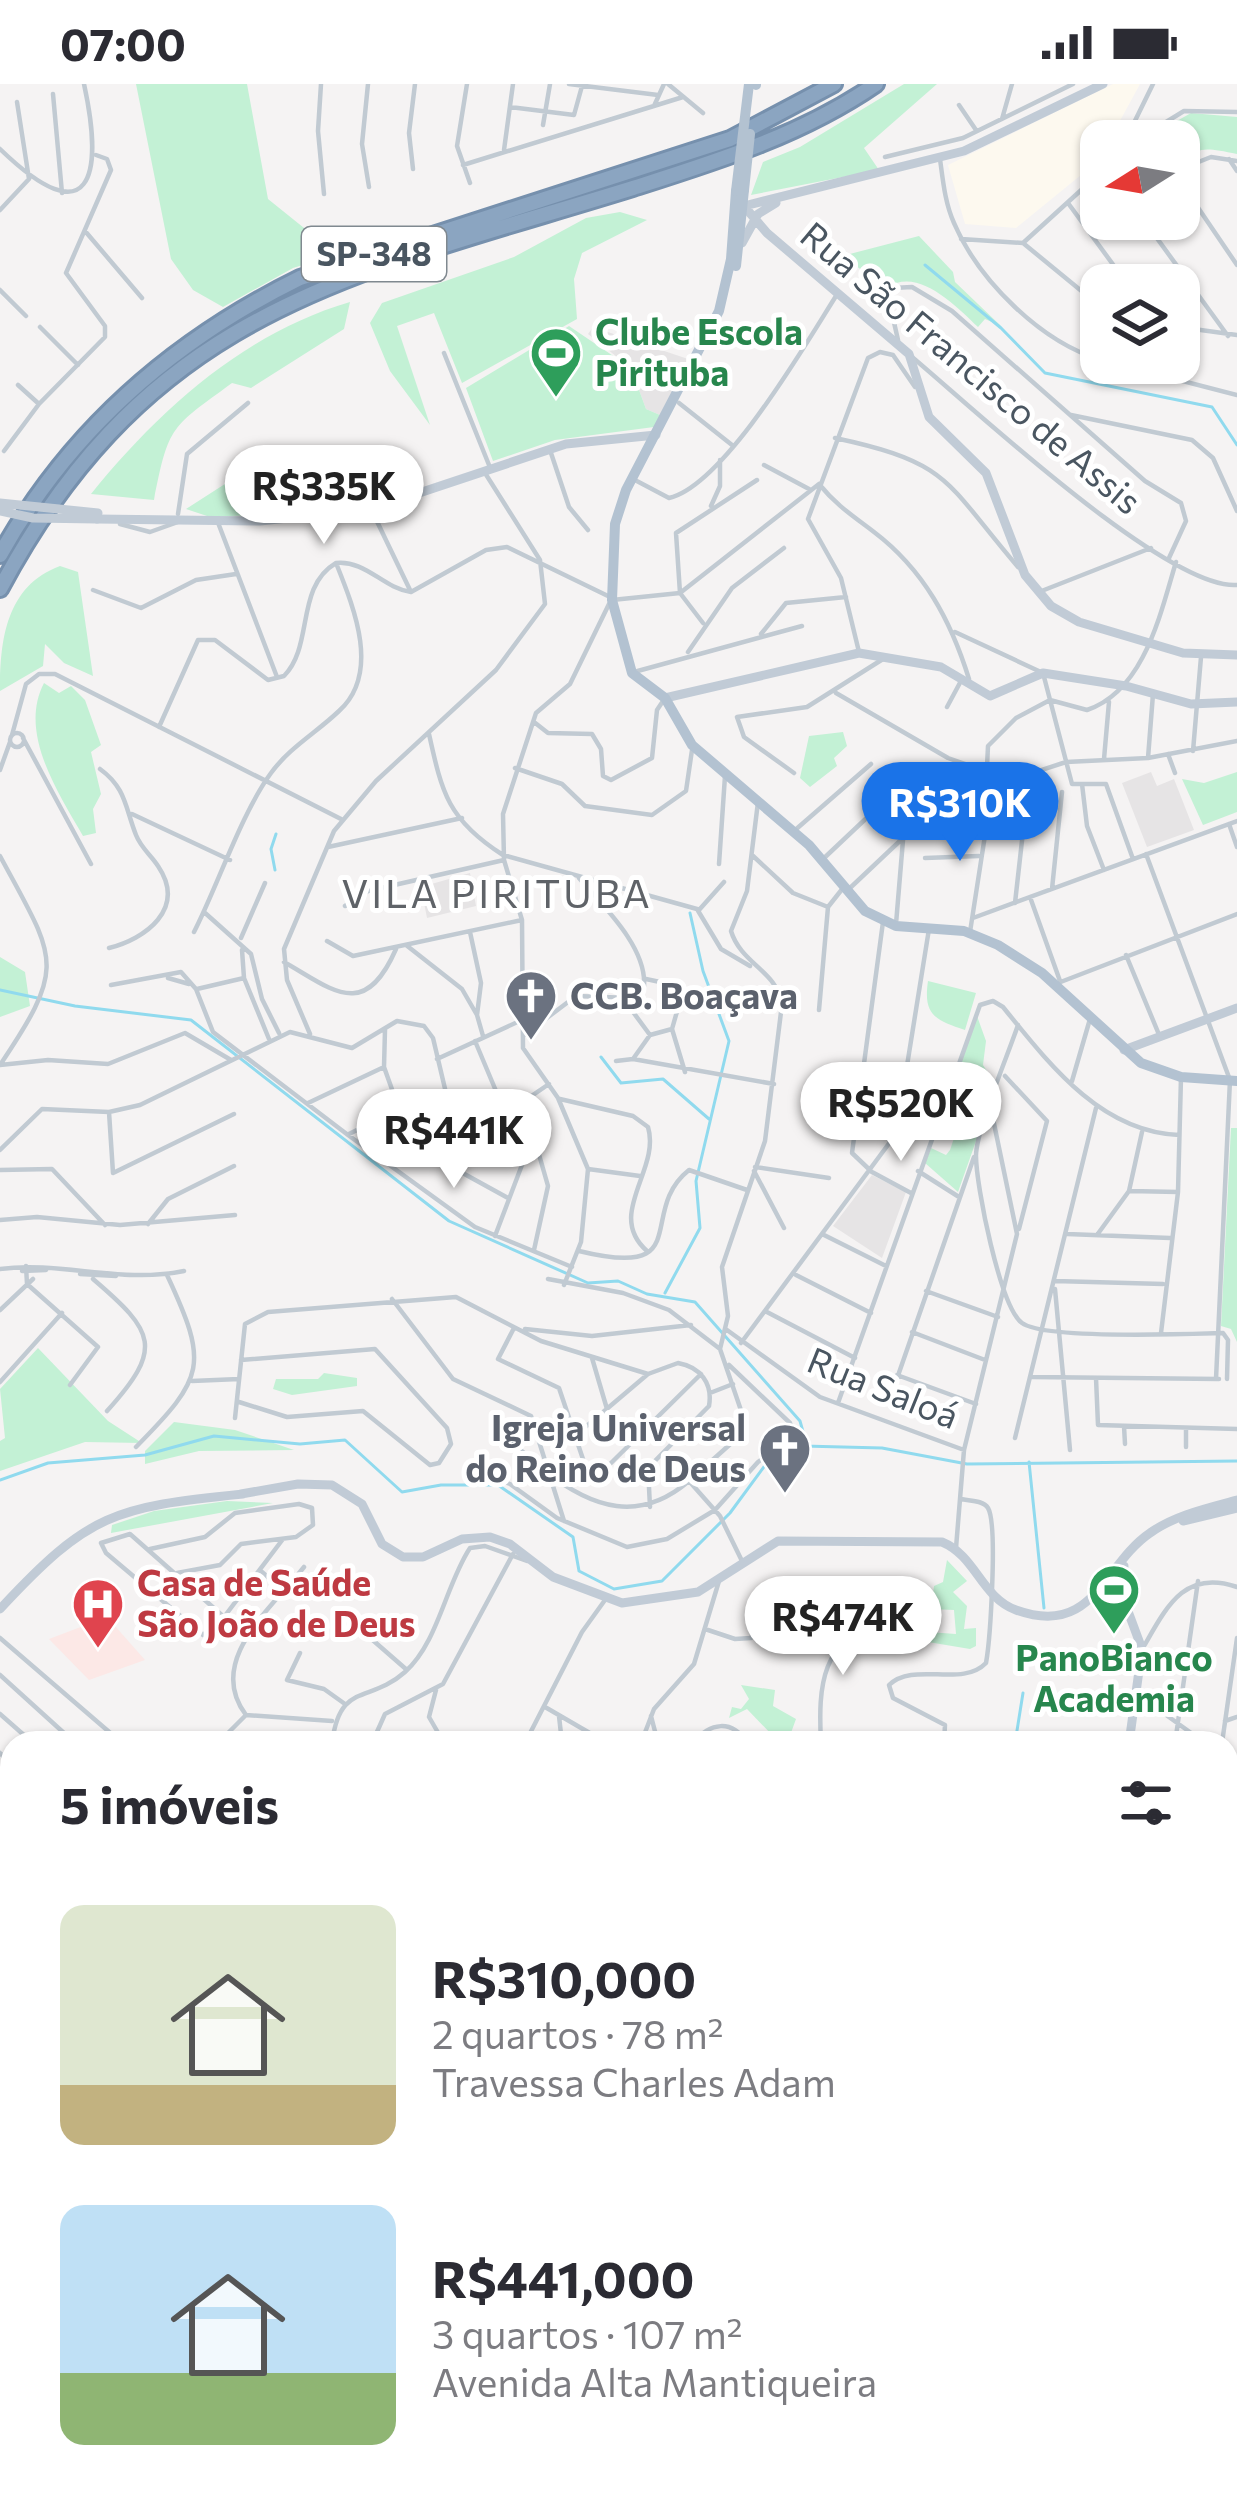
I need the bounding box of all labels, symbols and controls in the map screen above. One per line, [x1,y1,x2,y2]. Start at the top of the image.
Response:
text: 07:00 [60,15,186,70]
north arrow [1080,120,1200,240]
map controls [1080,120,1200,384]
street label: Rua São Francisco de Assis [793,211,1152,522]
road number: SP-348 [302,227,446,281]
button: layers [1080,264,1200,384]
place label: Clube Escola Pirituba [595,308,803,393]
sports icon: Clube Escola Pirituba [528,325,584,399]
pin: R$335K [226,445,422,547]
text: R$335K [252,460,396,508]
pin: R$310K [862,762,1058,864]
text: R$310K [889,777,1031,825]
district label: VILA PIRITUBA [341,868,653,916]
church icon: CCB. Boaçava [503,968,559,1042]
place label: CCB. Boaçava [570,972,798,1017]
pin: R$520K [803,1062,999,1164]
text: R$520K [827,1077,975,1125]
pin: R$441K [356,1089,552,1191]
text: R$441K [384,1104,524,1152]
street label: Rua Saloá [802,1336,966,1436]
place label: Igreja Universal do Reino de Deus [465,1404,746,1489]
church icon: Igreja Universal do Reino de Deus [757,1421,813,1495]
place label: Casa de Saúde São João de Deus [137,1559,416,1644]
sports icon: PanoBianco Academia [1086,1562,1142,1636]
hospital icon: Casa de Saúde São João de Deus [70,1576,126,1650]
pin: R$474K [745,1576,941,1678]
text: R$474K [772,1591,914,1639]
place label: PanoBianco Academia [1015,1634,1213,1719]
icon: filters [1113,1770,1179,1836]
text: 5 imóveis [60,1772,279,1835]
text: R$310,000 [432,1946,696,2009]
icon: home [156,1953,300,2097]
text: 2 quartos · 78 m² [432,2009,724,2057]
text: Travessa Charles Adam [432,2057,836,2105]
text: R$441,000 [432,2246,694,2309]
icon: home [156,2253,300,2397]
text: 3 quartos · 107 m² [432,2309,743,2357]
text: Avenida Alta Mantiqueira [432,2357,877,2405]

